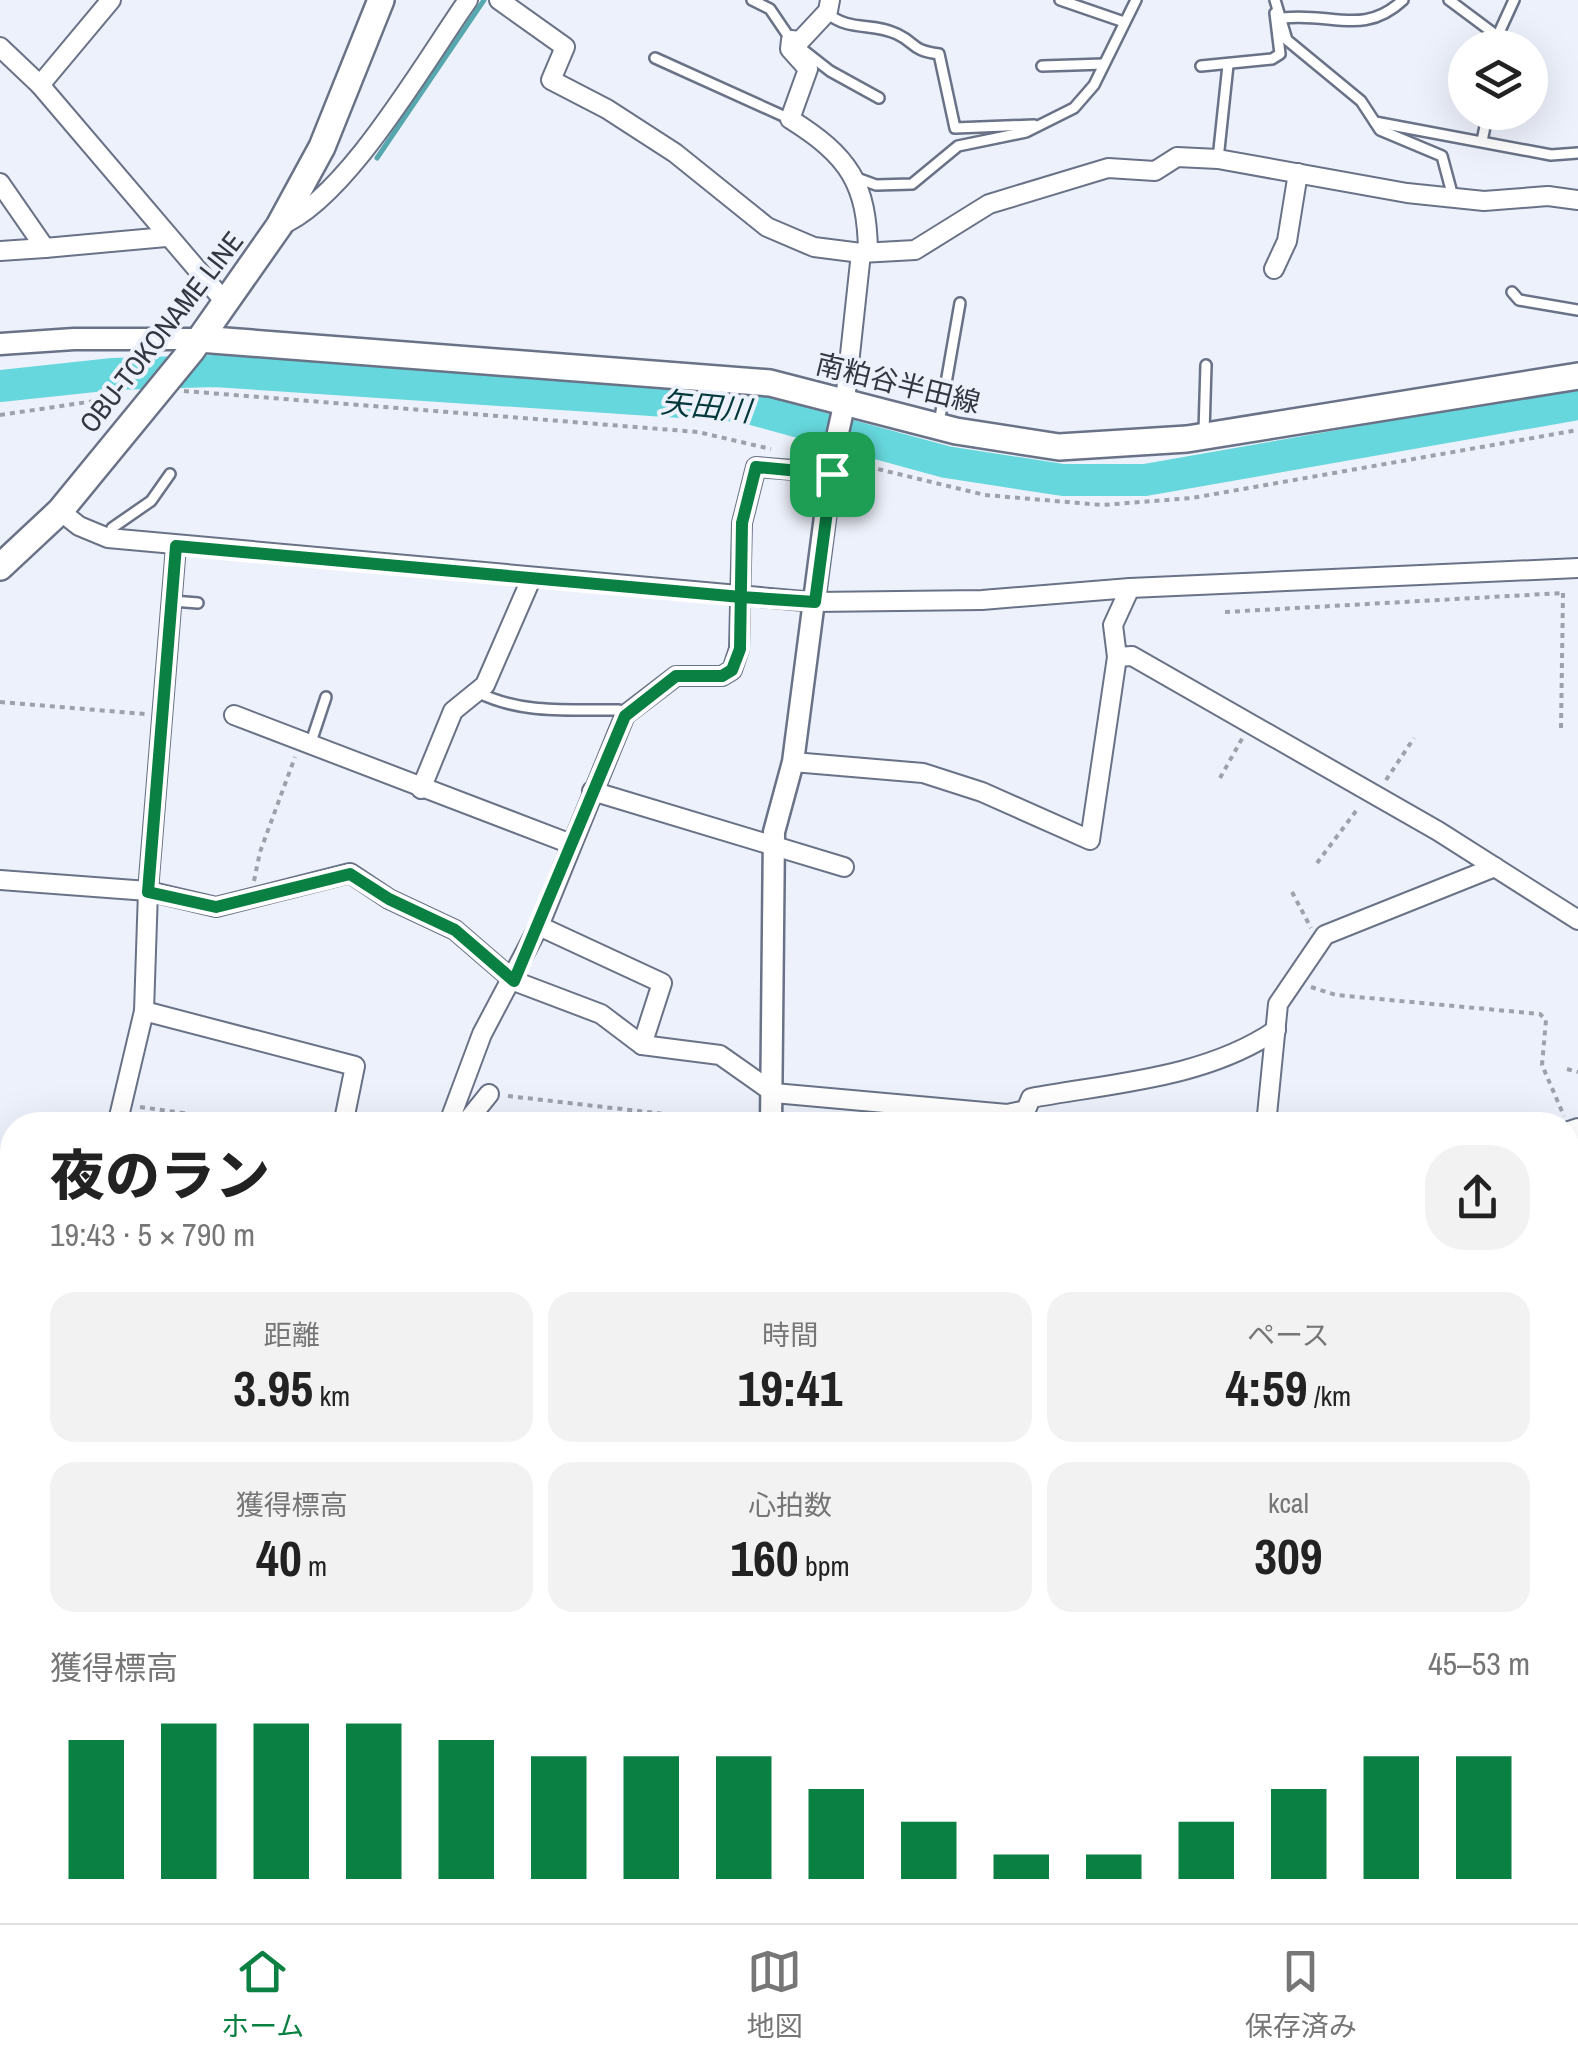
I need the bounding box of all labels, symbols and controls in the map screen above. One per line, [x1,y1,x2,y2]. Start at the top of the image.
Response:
map controls [1448,30,1548,130]
button: layers [1448,30,1548,130]
street label: OBU-TOKONAME LINE [70,223,252,441]
street label: 南粕谷半田線 [812,344,984,422]
water label: 矢田川 [659,381,756,431]
pin [790,432,875,517]
icon: arrive [805,447,860,502]
text: 夜のラン [50,1138,270,1212]
button: share [1425,1145,1530,1250]
text: 19:43 · 5 × 790 m [50,1213,255,1256]
text: 距離 [264,1316,320,1354]
text: 時間 [762,1316,818,1354]
text: ペース [1247,1316,1330,1354]
text: 3.95 [233,1354,313,1422]
text: 19:41 [738,1354,842,1422]
text: 4:59 [1226,1354,1308,1422]
text: km [313,1377,350,1415]
text: /km [1308,1377,1351,1415]
text: kcal [1268,1484,1309,1522]
text: 獲得標高 [236,1486,348,1524]
text: 心拍数 [748,1486,832,1524]
text: 309 [1254,1522,1323,1590]
text: 40 [256,1524,302,1592]
text: 160 [730,1524,799,1592]
text: m [302,1547,327,1585]
text: bpm [799,1547,850,1585]
text: 45–53 m [1428,1642,1530,1685]
text: 獲得標高 [50,1646,178,1689]
tab: ホーム [221,1944,304,2045]
tab: 地図 [747,1944,803,2045]
tab: 保存済み [1245,1944,1357,2045]

